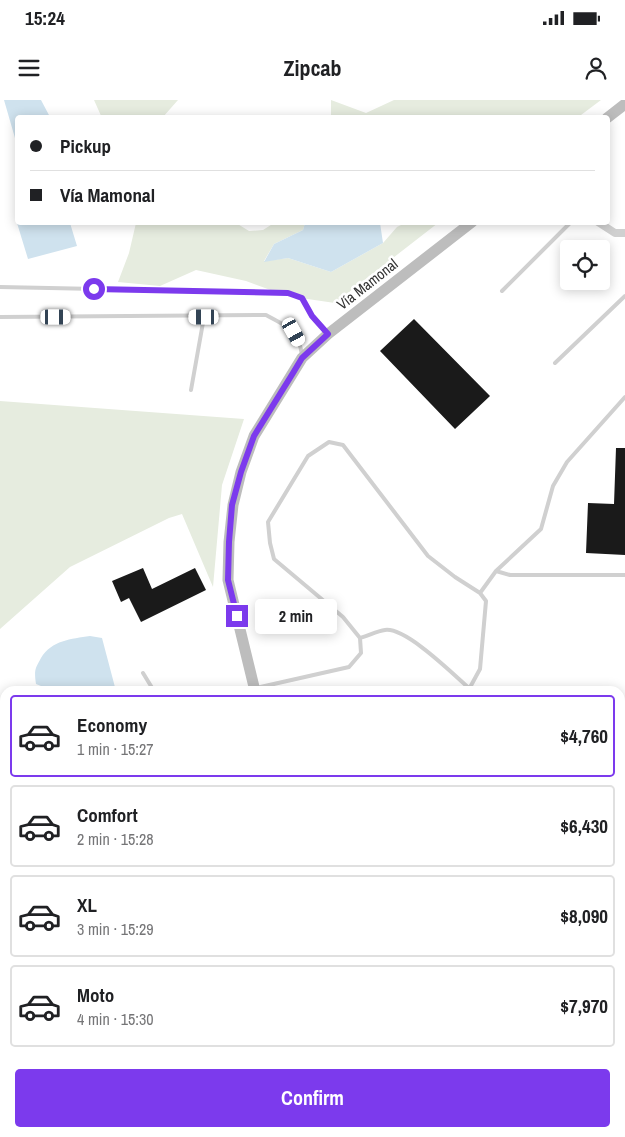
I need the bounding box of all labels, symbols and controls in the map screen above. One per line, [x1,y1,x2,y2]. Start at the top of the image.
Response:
text: 15:24 [25,5,65,31]
text: Zipcab [283,53,342,83]
icon: menu [15,54,43,82]
icon: person [582,54,610,82]
text: Pickup [60,133,111,159]
text: Vía Mamonal [60,182,155,208]
map controls [560,240,610,290]
button: locate [560,240,610,290]
street label: Vía Mamonal [332,253,402,315]
route start [83,278,105,300]
car [41,310,71,325]
car [189,310,219,325]
car [280,315,307,349]
callout: 2 min [254,598,337,634]
route end [226,605,248,627]
text: 2 min [279,605,313,627]
text: Economy [77,712,147,738]
icon: car [17,714,62,759]
text: $4,760 [560,723,608,749]
text: 1 min · 15:27 [77,738,154,760]
text: Comfort [77,802,138,828]
icon: car [17,804,62,849]
text: $6,430 [560,813,608,839]
text: 2 min · 15:28 [77,828,154,850]
text: XL [77,892,97,918]
icon: car [17,894,62,939]
text: $8,090 [560,903,608,929]
text: 3 min · 15:29 [77,918,154,940]
text: Moto [77,982,114,1008]
icon: car [17,984,62,1029]
text: $7,970 [560,993,608,1019]
text: 4 min · 15:30 [77,1008,154,1030]
button: Confirm [15,1069,610,1127]

